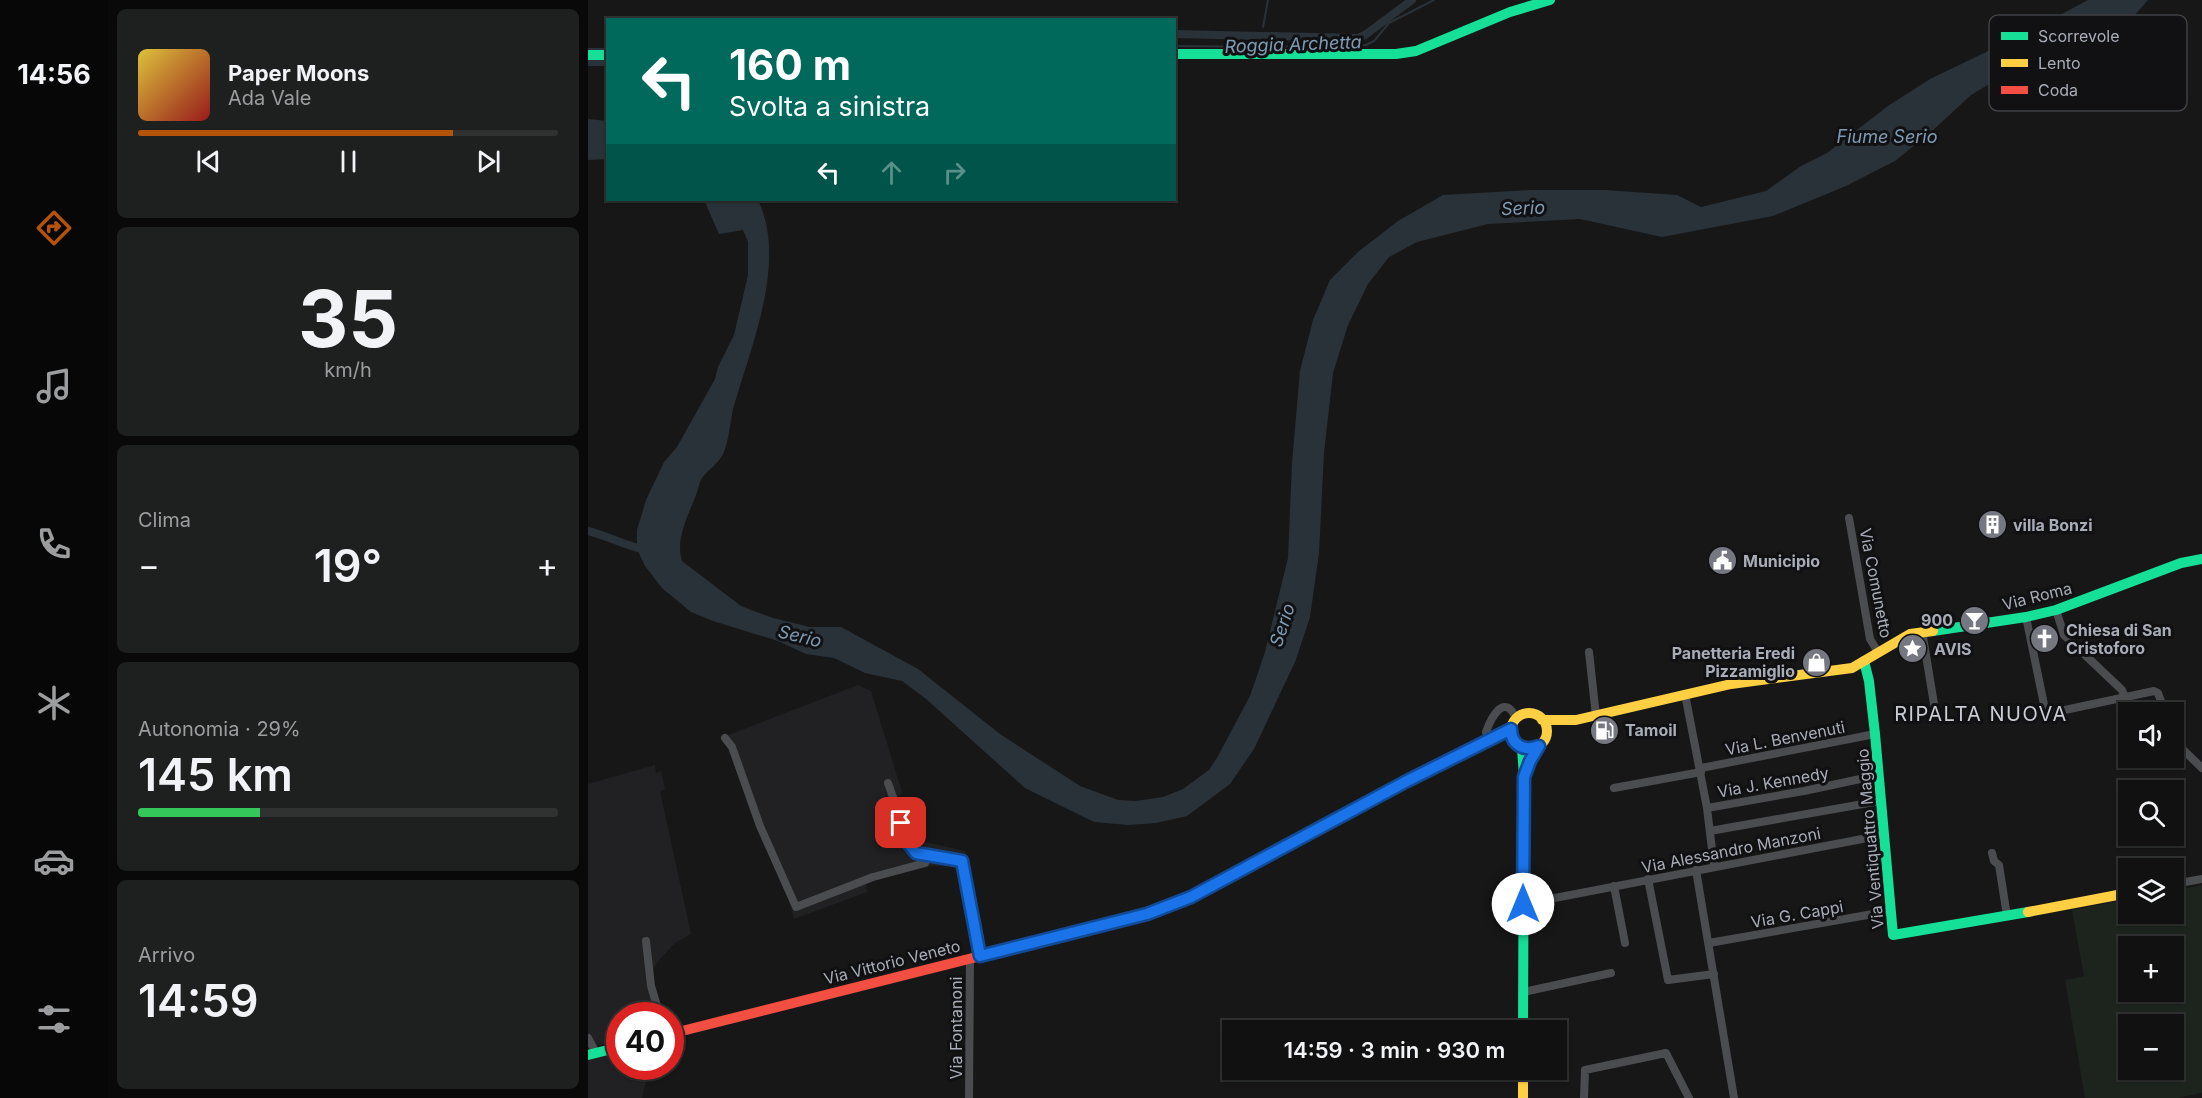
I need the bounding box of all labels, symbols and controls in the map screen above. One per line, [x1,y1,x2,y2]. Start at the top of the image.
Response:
legend [1989,15,2187,111]
text: Scorrevole [2038,26,2120,46]
water label: Roggia Archetta [1224,31,1362,57]
text: 160 m [729,39,851,90]
icon: left [630,42,708,120]
text: Lento [2038,53,2081,73]
text: 14:56 [17,58,91,91]
text: Paper Moons [228,60,369,86]
text: Coda [2038,80,2078,100]
text: Ada Vale [228,86,311,110]
text: Svolta a sinistra [729,90,930,123]
water label: Fiume Serio [1837,126,1937,147]
icon: previous [192,145,225,178]
icon: pause [332,145,365,178]
icon: next [472,145,505,178]
icon: left [812,156,845,189]
icon: ahead [875,156,908,189]
icon: right [938,156,971,189]
water label: Serio [1501,197,1545,219]
icon: directions [33,207,75,249]
text: 35 [298,271,398,366]
text: km/h [324,358,372,382]
icon: music [33,365,75,407]
text: Clima [138,508,191,532]
building icon: villa Bonzi [1976,509,2008,541]
place label: villa Bonzi [2013,515,2093,535]
icon: phone [33,523,75,565]
street label: Via Comunetto [1856,526,1896,640]
text: 19° [314,538,382,593]
text: − [138,545,160,585]
text: + [536,545,558,585]
public building icon: Municipio [1706,545,1738,577]
place label: Municipio [1743,551,1820,571]
street label: Via Roma [2000,578,2074,614]
water label: Serio [1265,601,1299,649]
bar icon: 900 [1958,604,1990,636]
place label: 900 [1921,610,1953,630]
water label: Serio [776,620,824,652]
place label: Chiesa di San Cristoforo [2066,620,2172,658]
church icon: Chiesa di San Cristoforo [2029,623,2061,655]
place icon: AVIS [1897,633,1929,665]
place label: AVIS [1934,639,1972,659]
place label: Panetteria Eredi Pizzamiglio [1672,643,1795,681]
shop icon: Panetteria Eredi Pizzamiglio [1800,646,1832,678]
icon: climate [33,682,75,724]
district label: RIPALTA NUOVA [1894,702,2068,726]
map controls [2118,702,2184,1080]
button: sound [2118,702,2184,768]
fuel station icon: Tamoil [1588,714,1620,746]
text: Autonomia · 29% [138,717,301,741]
street label: Via L. Benvenuti [1723,717,1847,759]
place label: Tamoil [1625,720,1677,740]
text: 145 km [138,747,293,802]
street label: Via Ventiquattro Maggio [1852,748,1888,930]
street label: Via J. Kennedy [1716,762,1830,802]
button: search [2118,780,2184,846]
pin [875,797,926,848]
icon: arrive [884,806,917,839]
street label: Via Alessandro Manzoni [1640,823,1822,877]
icon: car [33,840,75,882]
button: layers [2118,858,2184,924]
position arrow [1491,872,1555,936]
street label: Via G. Cappi [1749,896,1845,932]
street label: Via Vittorio Veneto [822,935,962,989]
button: + [2118,936,2184,1002]
text: Arrivo [138,943,195,967]
text: 14:59 [138,973,258,1028]
street label: Via Fontanoni [946,977,966,1079]
icon: filters [33,998,75,1040]
speed limit sign: 40 [606,1002,684,1080]
button: − [2118,1014,2184,1080]
text: 14:59 · 3 min · 930 m [1284,1037,1505,1063]

